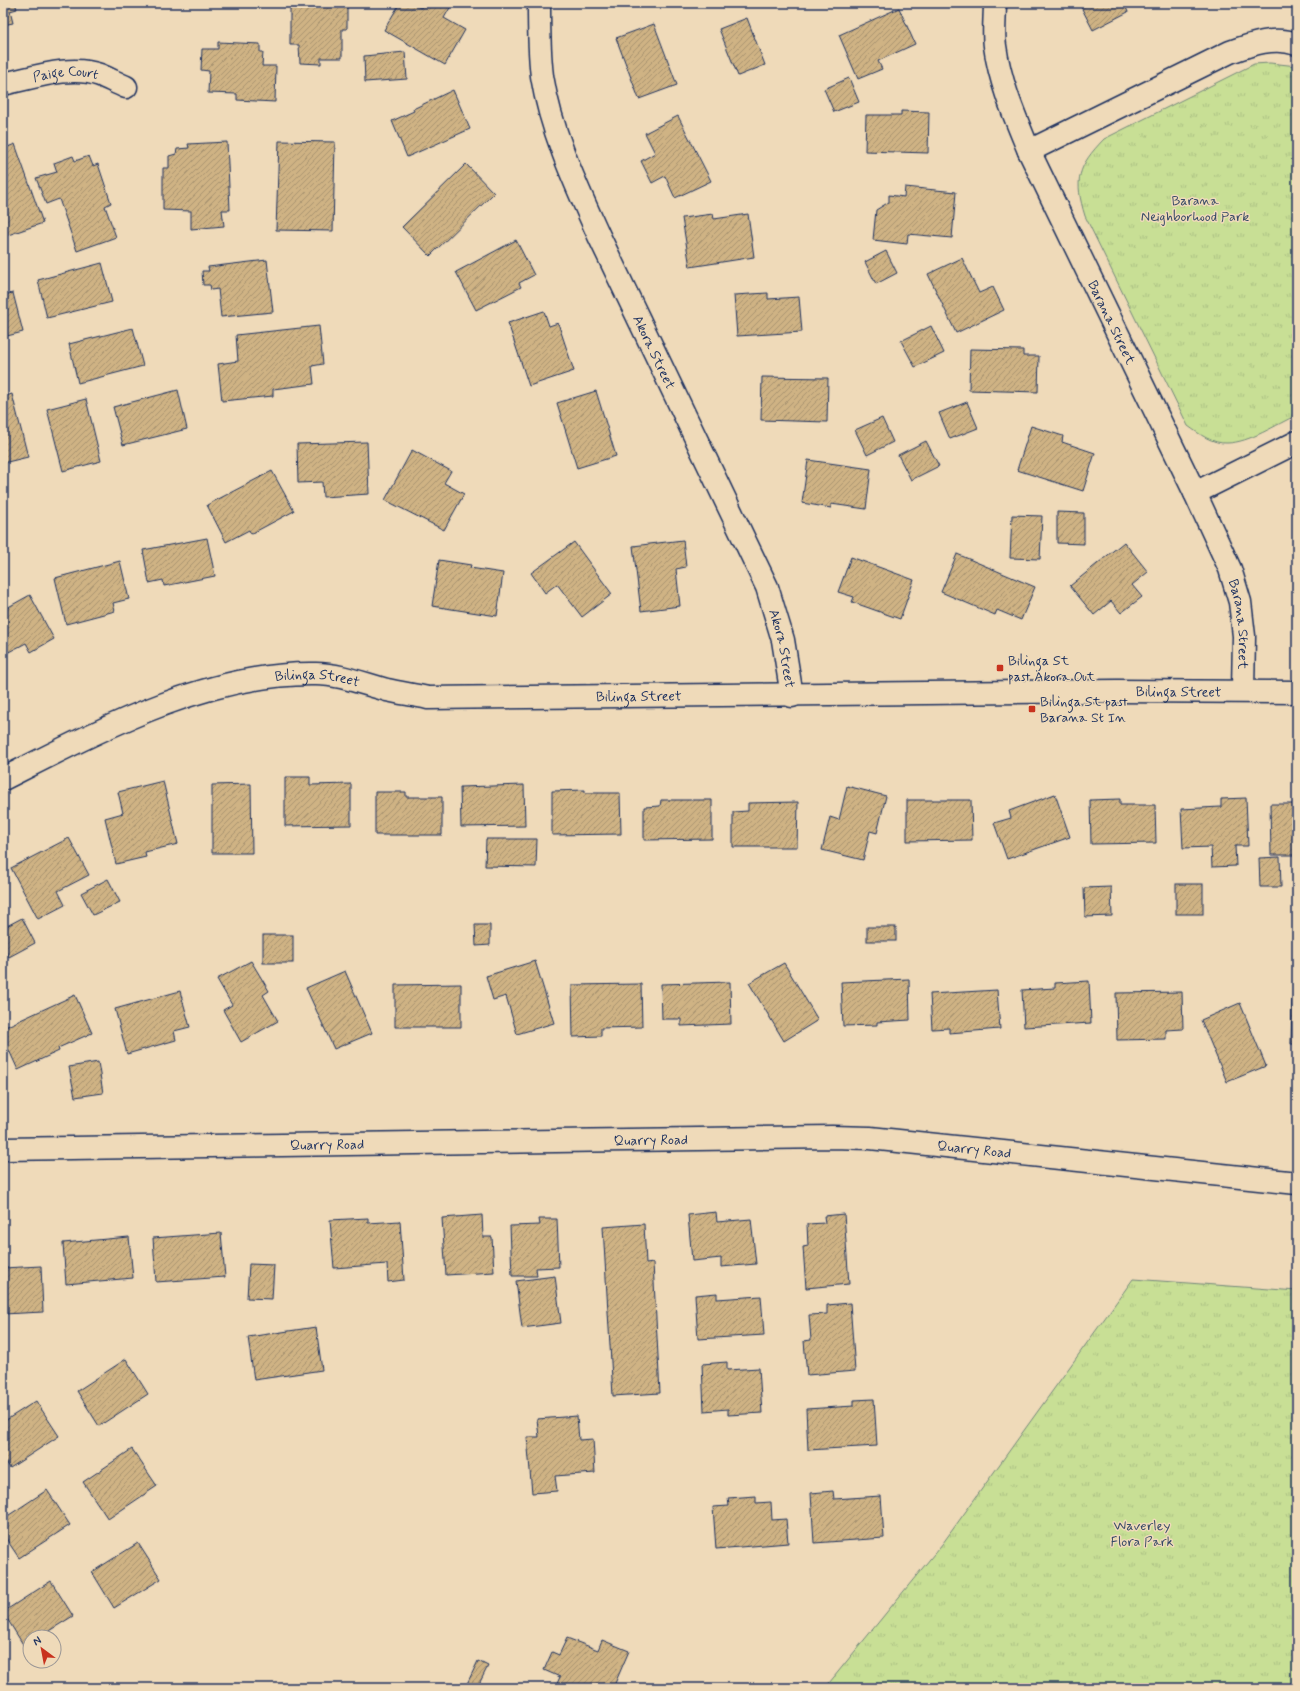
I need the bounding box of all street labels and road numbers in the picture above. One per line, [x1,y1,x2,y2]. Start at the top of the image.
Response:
street label: Paige Court [31,63,101,87]
street label: Barana Street [1083,278,1140,368]
street label: Akora Street [628,312,679,393]
street label: Barana Street [1224,577,1252,670]
street label: Akora Street [764,607,799,689]
street label: Bilinga Street [274,666,362,692]
street label: Bilinga Street [1136,683,1222,703]
street label: Bilinga Street [596,687,682,708]
street label: Quarry Road [614,1131,688,1150]
street label: Quarry Road [290,1136,364,1155]
street label: Quarry Road [936,1137,1012,1163]

